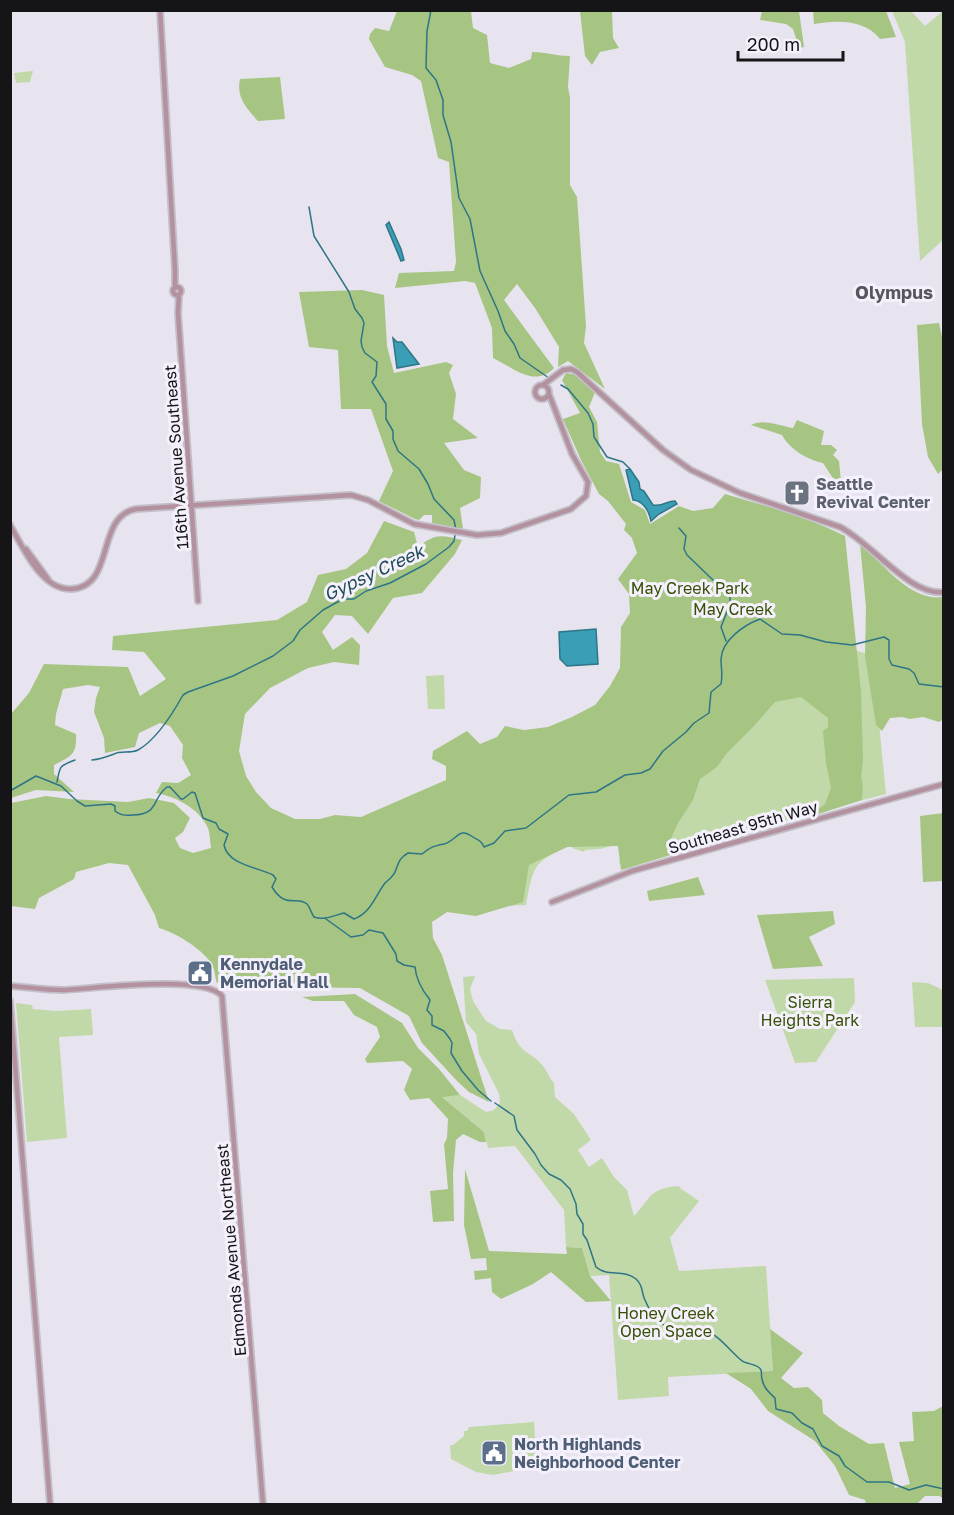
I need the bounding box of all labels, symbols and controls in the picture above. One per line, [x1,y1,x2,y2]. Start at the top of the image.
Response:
scale bar [738,24,843,62]
text: 200 m [747,33,800,55]
district label: Olympus [855,281,933,303]
street label: 116th Avenue Southeast [160,364,192,550]
place label: Seattle Revival Center [816,474,930,512]
church icon: Seattle Revival Center [782,478,812,508]
water label: Gypsy Creek [320,539,429,605]
park label: May Creek Park [631,578,749,598]
park label: May Creek [693,599,773,619]
street label: Southeast 95th Way [666,796,820,858]
place label: Kennydale Memorial Hall [220,954,329,992]
public building icon: Kennydale Memorial Hall [185,958,215,988]
park label: Sierra Heights Park [761,992,859,1030]
street label: Edmonds Avenue Northeast [212,1143,250,1357]
park label: Honey Creek Open Space [617,1303,715,1341]
place label: North Highlands Neighborhood Center [514,1434,680,1472]
public building icon: North Highlands Neighborhood Center [479,1438,509,1468]

